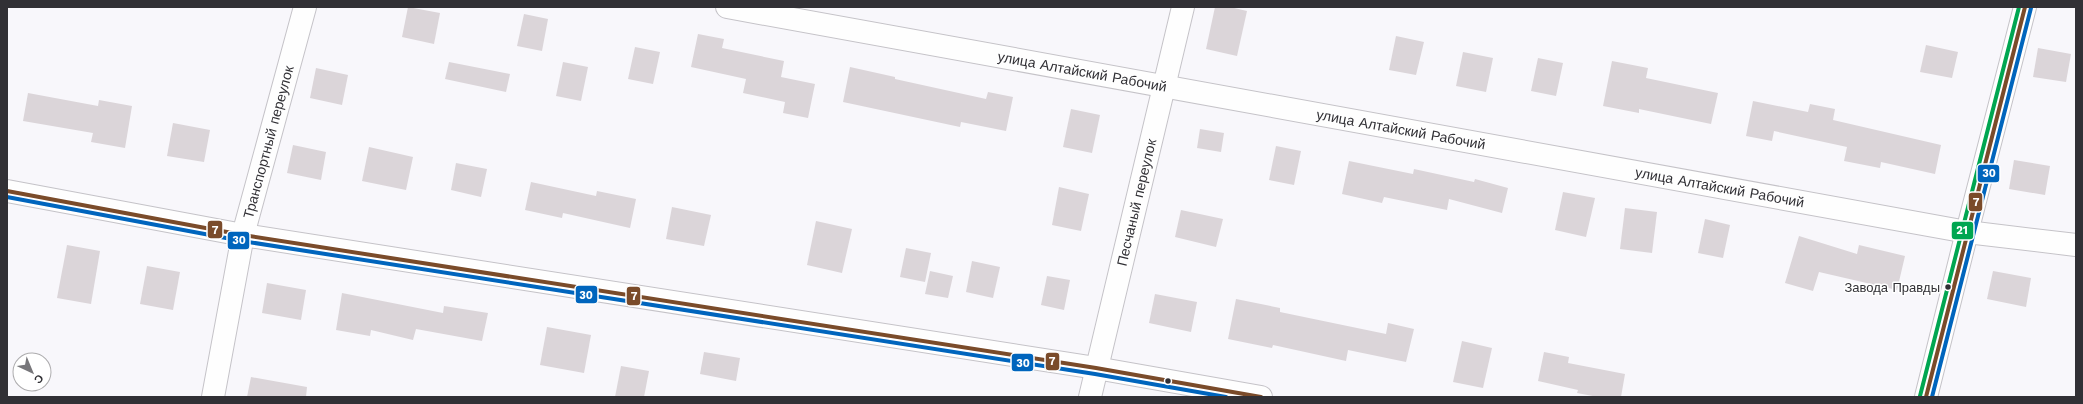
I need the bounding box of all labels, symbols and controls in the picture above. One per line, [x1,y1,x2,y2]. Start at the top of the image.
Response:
street label: улица Алтайский Рабочий [996,48,1168,95]
street label: Транспортный переулок [240,63,297,220]
street label: улица Алтайский Рабочий [1315,106,1487,152]
street label: Песчаный переулок [1114,137,1159,268]
street label: улица Алтайский Рабочий [1634,164,1806,210]
line badge: 30 [1977,164,2000,183]
text: 30 [1982,167,1996,180]
line badge: 7 [1968,192,1983,212]
text: 7 [1973,196,1980,209]
line badge: 7 [207,220,223,239]
line badge: 21 [1951,221,1974,240]
text: 7 [212,224,219,237]
text: 21 [1956,224,1968,237]
line badge: 30 [227,231,250,250]
text: 30 [232,234,246,247]
place label: Завода Правды [1844,280,1940,295]
marker: Завода Правды [1943,282,1953,292]
line badge: 30 [575,285,598,304]
line badge: 7 [626,286,641,306]
text: 30 [579,289,593,302]
text: 7 [631,290,638,303]
north arrow [12,352,52,392]
line badge: 7 [1045,352,1060,371]
line badge: 30 [1011,353,1034,372]
text: 7 [1049,355,1056,368]
text: 30 [1016,357,1030,370]
text: С [31,371,46,386]
unlabelled marker [1163,376,1173,386]

